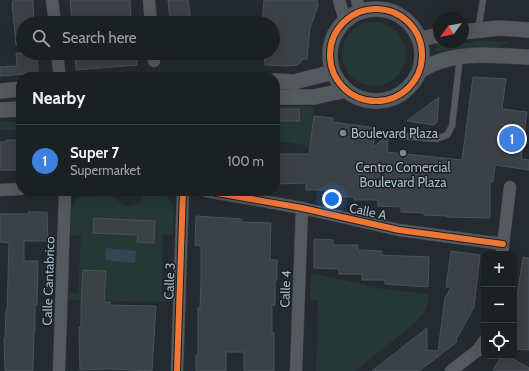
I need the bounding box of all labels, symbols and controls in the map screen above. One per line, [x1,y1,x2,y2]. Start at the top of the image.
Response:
north arrow [433,12,469,48]
search box [16,16,280,60]
icon: search [30,27,52,49]
text: Search here [62,29,137,47]
text: Nearby [32,88,85,108]
pin: 1 [499,124,525,154]
place label: Boulevard Plaza [351,125,439,141]
marker: Boulevard Plaza [338,128,348,138]
text: Super 7 [70,144,119,162]
marker: Centro Comercial Boulevard Plaza [398,148,408,158]
text: 1 [43,153,47,169]
text: 100 m [227,153,264,169]
place label: Centro Comercial Boulevard Plaza [356,159,450,190]
text: Supermarket [70,162,141,178]
your location [322,189,342,209]
street label: Calle A [348,199,388,223]
street label: Calle Cantabrico [38,236,58,326]
map controls [481,251,517,359]
button: + [481,251,517,287]
street label: Calle 3 [160,262,178,300]
street label: Calle 4 [276,270,294,308]
button: − [481,287,517,323]
button: locate [481,323,517,359]

